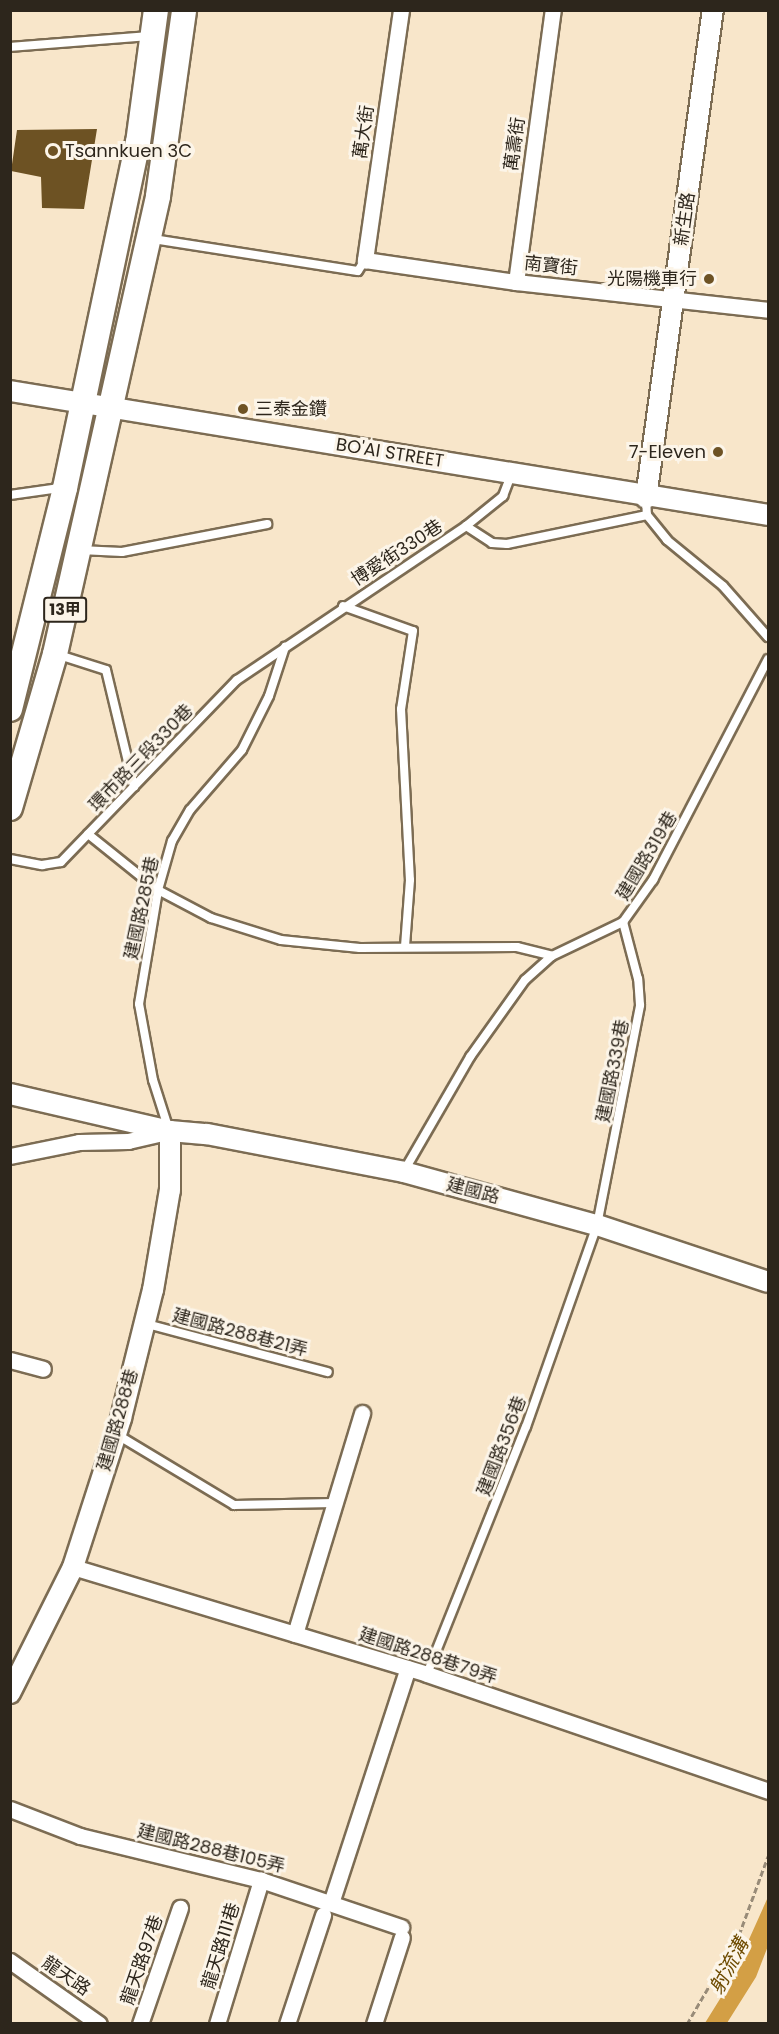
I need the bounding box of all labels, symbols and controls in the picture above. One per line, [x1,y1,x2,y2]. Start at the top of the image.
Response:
street label: 萬大街 [350,104,378,160]
street label: 萬壽街 [501,116,529,172]
place label: Tsannkuen 3C [65,140,192,162]
marker: Tsannkuen 3C [46,144,60,158]
street label: 新生路 [671,191,699,247]
street label: 南寶街 [523,252,579,280]
place label: 光陽機車行 [607,268,697,290]
marker: 光陽機車行 [702,272,716,286]
place label: 三泰金鑽 [255,398,327,420]
marker: 三泰金鑽 [236,402,250,416]
street label: BO'AI STREET [335,434,445,472]
place label: 7-Eleven [629,441,706,463]
marker: 7-Eleven [711,445,725,459]
street label: 博愛街330巷 [347,515,447,591]
road number: 13甲 [42,597,88,623]
street label: 環市路三段330巷 [84,700,198,816]
street label: 建國路319巷 [612,808,682,904]
street label: 建國路285巷 [121,854,163,962]
street label: 建國路339巷 [592,1018,634,1124]
street label: 建國路 [444,1174,502,1208]
street label: 建國路288巷21弄 [170,1305,310,1361]
street label: 建國路288巷 [93,1367,143,1473]
street label: 建國路356巷 [473,1393,531,1499]
street label: 建國路288巷79弄 [356,1623,500,1689]
street label: 建國路288巷105弄 [135,1820,287,1878]
street label: 龍天路111巷 [198,1900,244,1992]
street label: 龍天路97巷 [117,1912,167,2008]
water label: 射流溝 [704,1934,754,1998]
street label: 龍天路 [38,1952,94,2000]

